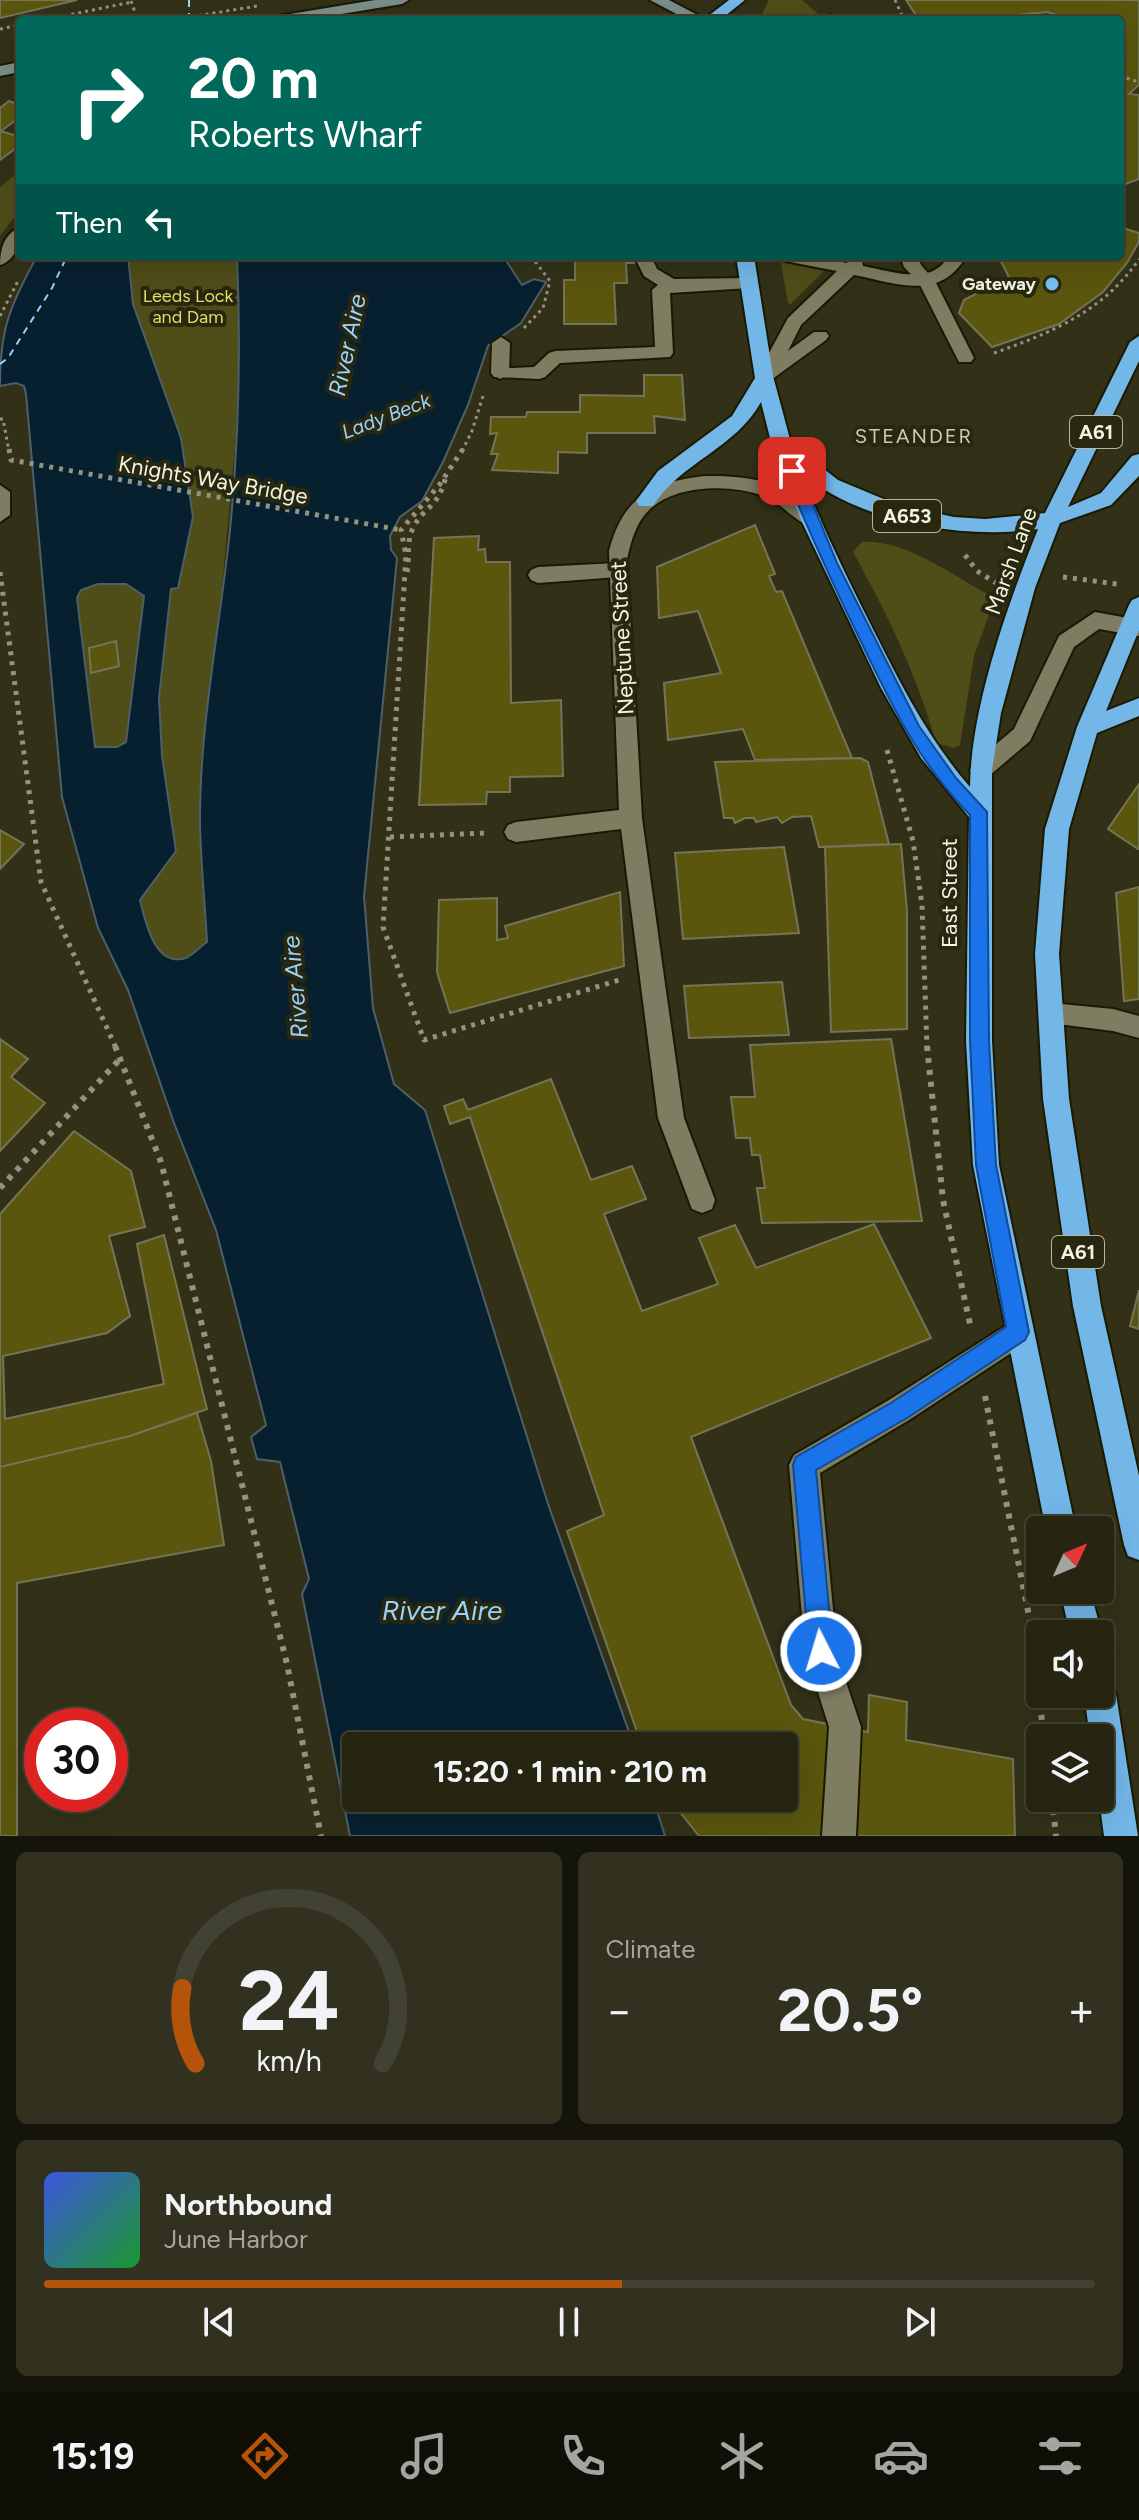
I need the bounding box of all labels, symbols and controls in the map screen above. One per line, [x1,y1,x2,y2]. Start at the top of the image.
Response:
text: 20 m [188,45,319,112]
icon: right [56,48,160,152]
text: Roberts Wharf [188,113,422,156]
icon: left [138,200,182,244]
text: Then [56,204,122,241]
place label: Gateway [962,273,1037,295]
marker: Gateway [1043,275,1061,293]
park label: Leeds Lock and Dam [143,285,234,328]
water label: River Aire [322,291,372,399]
water label: Lady Beck [338,388,435,444]
road number: A61 [1070,416,1122,448]
district label: STEANDER [855,424,973,448]
pin [758,437,826,505]
icon: arrive [770,449,814,493]
street label: Knights Way Bridge [116,450,310,510]
road number: A653 [873,500,941,532]
street label: Marsh Lane [979,504,1043,618]
street label: Neptune Street [604,560,640,716]
street label: East Street [936,838,963,948]
water label: River Aire [276,934,314,1040]
road number: A61 [1052,1236,1104,1268]
north arrow [1026,1516,1114,1604]
map controls [1026,1516,1114,1812]
water label: River Aire [382,1593,502,1627]
position arrow [779,1609,863,1693]
button: sound [1026,1620,1114,1708]
speed limit sign: 30 [24,1708,128,1812]
button: layers [1026,1724,1114,1812]
text: 15:20 · 1 min · 210 m [433,1753,707,1790]
text: Climate [606,1933,695,1965]
text: 24 [238,1951,339,2051]
text: 20.5° [777,1974,923,2046]
text: − [606,1984,633,2037]
text: + [1068,1984,1095,2037]
text: km/h [256,2044,321,2078]
text: Northbound [164,2186,332,2223]
text: June Harbor [164,2223,308,2255]
icon: previous [197,2300,241,2344]
icon: pause [547,2300,591,2344]
icon: next [898,2300,942,2344]
icon: directions [237,2428,293,2484]
icon: music [396,2428,452,2484]
icon: phone [555,2428,611,2484]
icon: climate [714,2428,770,2484]
icon: car [873,2428,929,2484]
icon: filters [1032,2428,1088,2484]
text: 15:19 [51,2435,134,2478]

